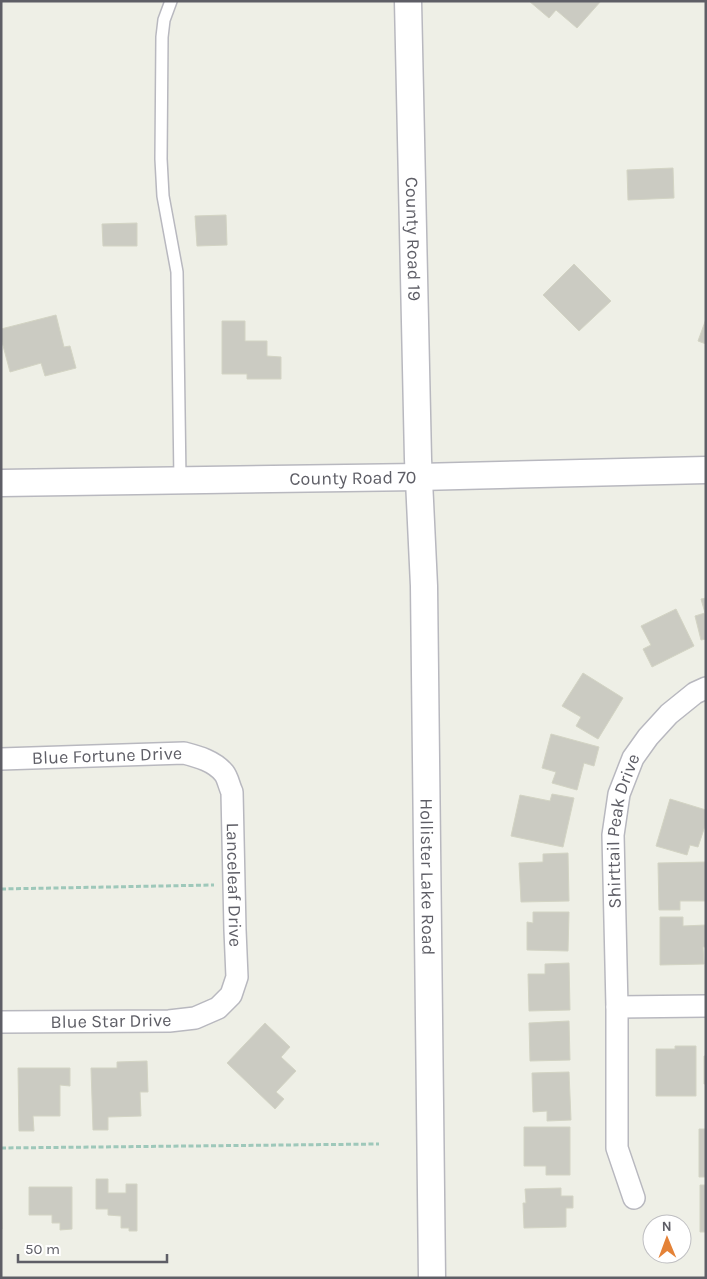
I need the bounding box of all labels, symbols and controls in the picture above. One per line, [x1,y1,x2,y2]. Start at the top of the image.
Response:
street label: County Road 19 [401,177,426,301]
street label: County Road 70 [289,466,417,490]
street label: Blue Fortune Drive [32,742,182,769]
street label: Shirttail Peak Drive [602,750,645,909]
street label: Hollister Lake Road [415,798,439,955]
street label: Lanceleaf Drive [222,822,247,947]
street label: Blue Star Drive [50,1009,172,1033]
north arrow [642,1214,692,1264]
text: N [662,1218,672,1235]
scale bar [18,1232,166,1264]
text: 50 m [25,1240,60,1258]

